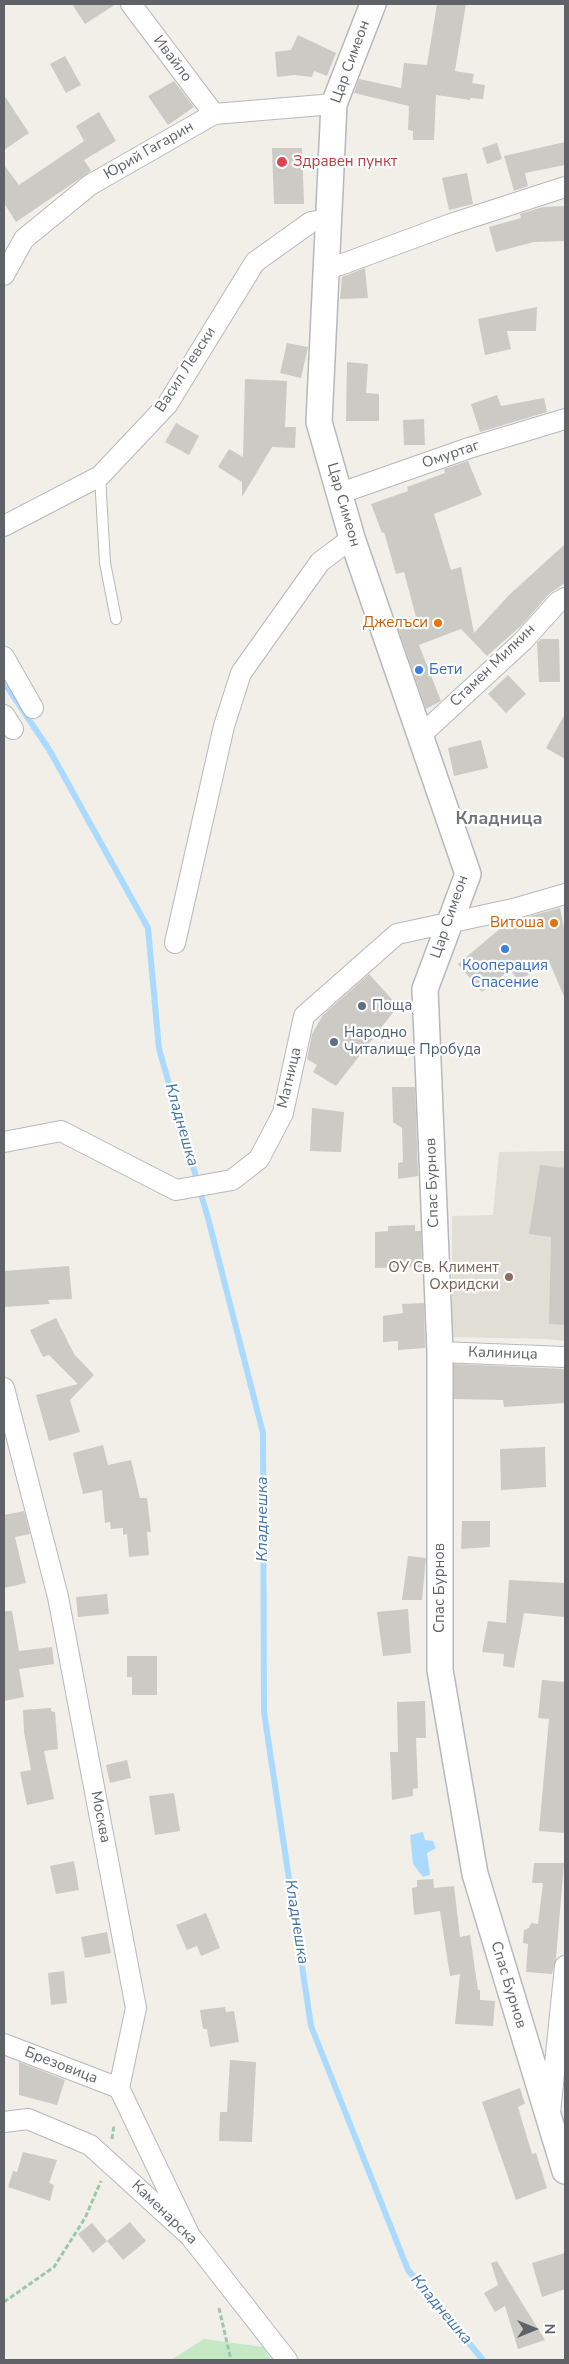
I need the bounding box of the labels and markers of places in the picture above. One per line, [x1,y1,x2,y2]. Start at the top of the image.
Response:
place label: Здравен пункт [293,153,397,171]
marker: Здравен пункт [275,155,289,169]
place label: Джелъси [363,614,428,632]
marker: Джелъси [432,617,444,629]
place label: Бети [429,661,462,679]
marker: Бети [413,664,425,676]
place label: Витоша [490,914,544,932]
marker: Витоша [548,917,560,929]
marker: Кооперация Спасение [499,943,511,955]
place label: Кооперация Спасение [462,957,548,992]
place label: Поща [372,997,412,1015]
marker: Поща [356,1000,368,1012]
place label: Народно Читалище Пробуда [344,1024,481,1059]
marker: Народно Читалище Пробуда [328,1036,340,1048]
place label: ОУ Св. Климент Охридски [388,1259,499,1294]
marker: ОУ Св. Климент Охридски [503,1271,515,1283]

